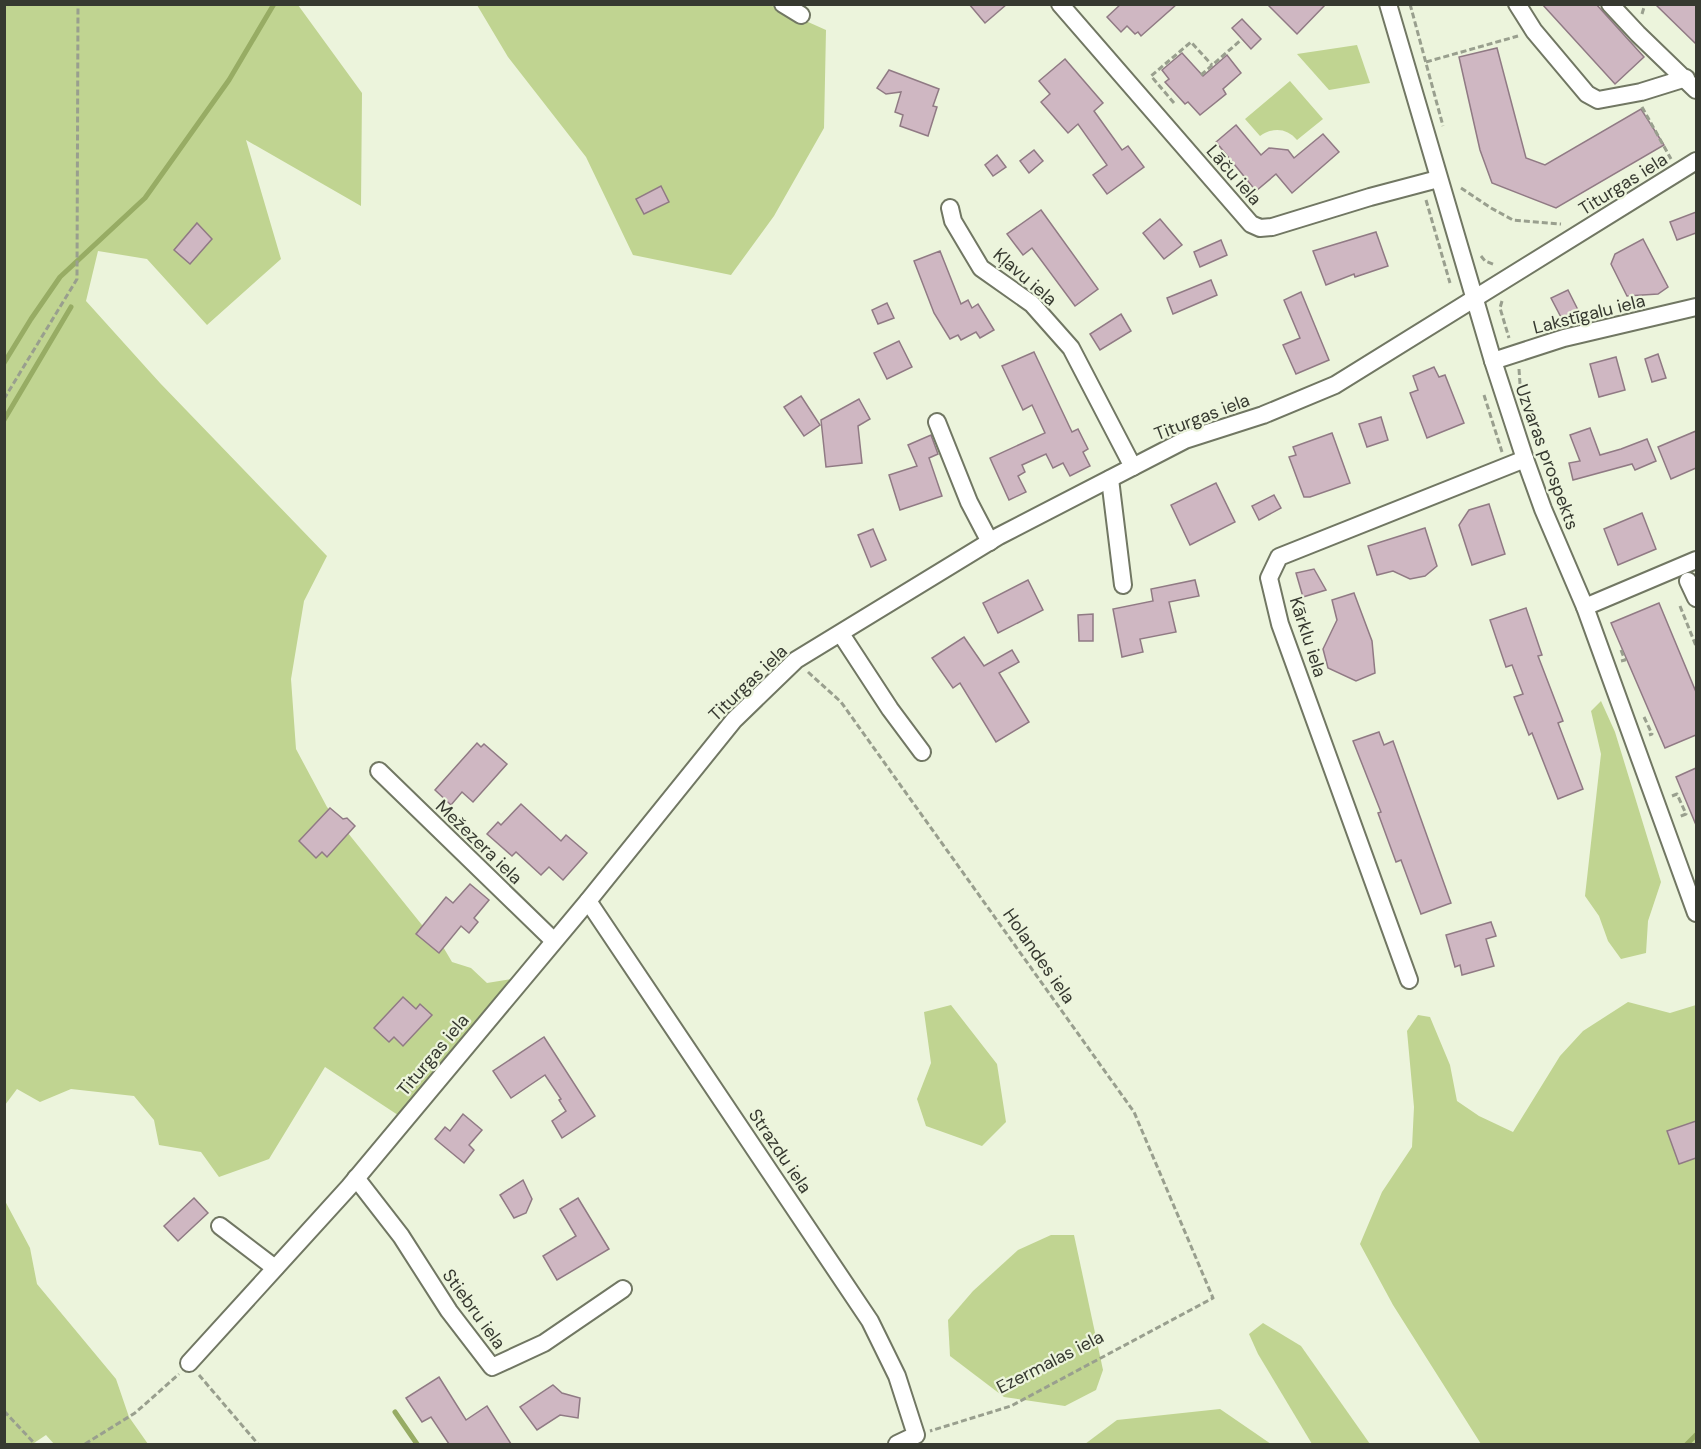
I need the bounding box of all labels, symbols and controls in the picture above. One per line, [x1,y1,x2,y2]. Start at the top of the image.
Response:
street label: Lāču iela [1201,140,1267,210]
street label: Titurgas iela [1574,147,1672,221]
street label: Kļavu iela [988,243,1062,311]
street label: Lakstīgalu iela [1530,288,1648,340]
street label: Uzvaras prospekts [1510,381,1584,533]
street label: Titurgas iela [1151,388,1253,446]
street label: Kārklu iela [1284,594,1332,680]
street label: Titurgas iela [704,640,792,726]
street label: Mežezera iela [430,795,528,889]
street label: Holandes iela [997,904,1081,1008]
street label: Titurgas iela [392,1009,474,1101]
street label: Strazdu iela [743,1104,817,1198]
street label: Stiebru iela [437,1264,511,1354]
street label: Ezermalas iela [992,1325,1108,1399]

